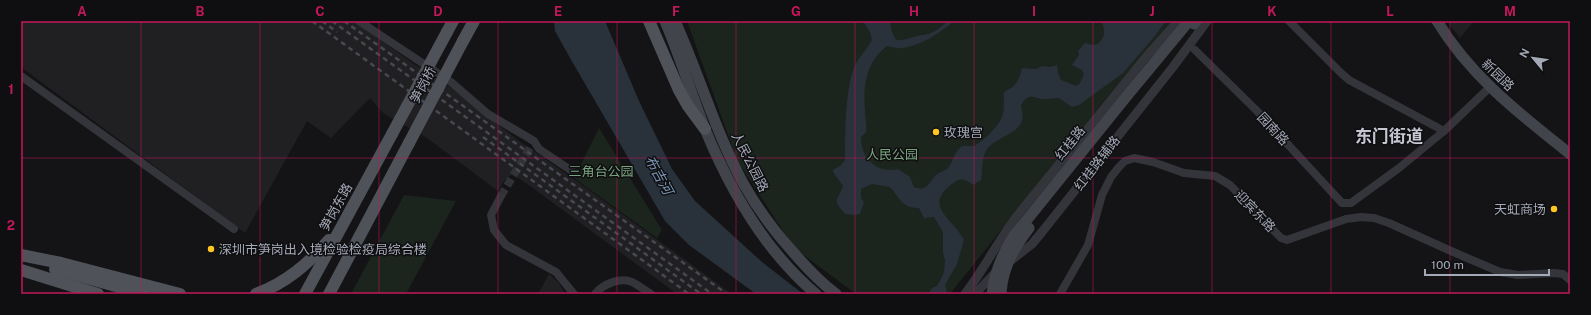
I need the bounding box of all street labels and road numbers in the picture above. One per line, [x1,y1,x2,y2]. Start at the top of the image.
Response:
street label: 新园路 [1479,56,1517,94]
street label: 笋岗桥 [407,64,439,106]
street label: 园南路 [1254,110,1292,148]
street label: 红桂路 [1052,123,1088,163]
street label: 人民公园路 [729,130,771,194]
street label: 红桂路辅路 [1071,133,1123,193]
street label: 笋岗东路 [317,181,355,233]
street label: 迎宾东路 [1232,187,1278,235]

